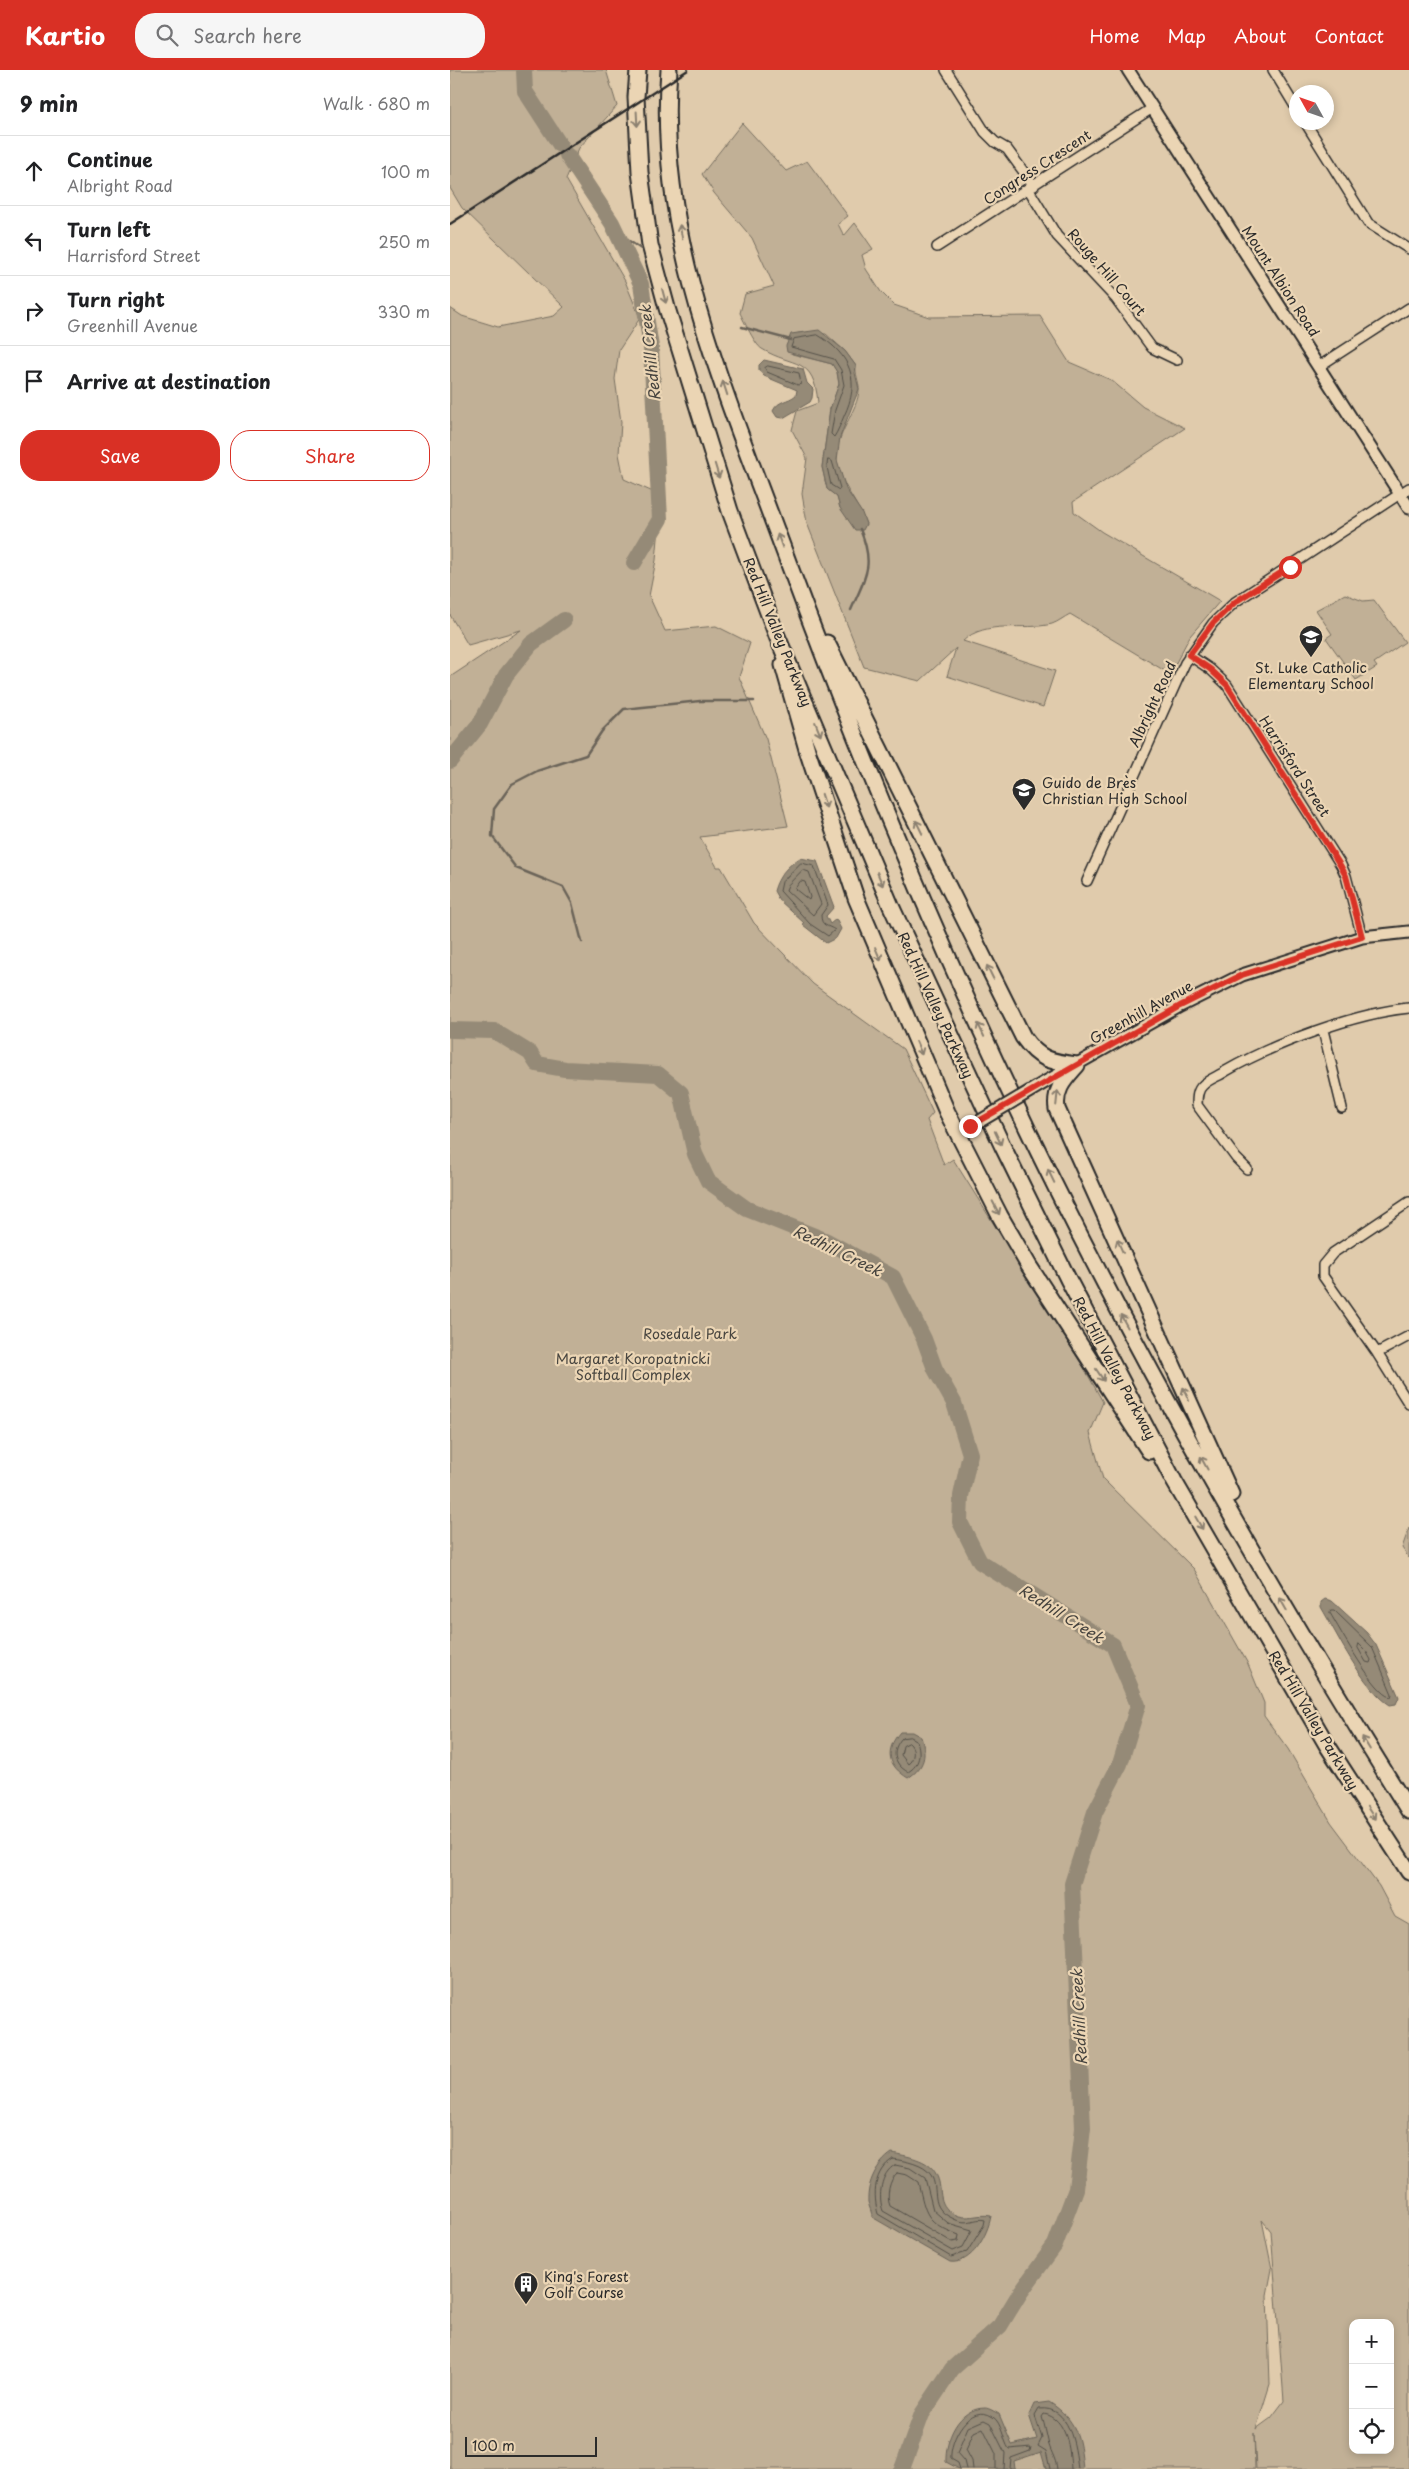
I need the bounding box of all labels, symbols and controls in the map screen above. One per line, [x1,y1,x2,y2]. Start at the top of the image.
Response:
search box [135,13,485,58]
text: Kartio [25,17,105,53]
icon: search [153,21,181,49]
text: Search here [193,21,302,49]
text: Home [1089,22,1139,49]
text: Map [1167,22,1206,49]
text: About [1234,22,1286,49]
text: Contact [1314,22,1384,49]
north arrow [1289,85,1334,130]
text: 9 min [20,87,78,119]
text: Walk · 680 m [323,91,430,115]
one-way arrow [632,110,641,126]
street label: Congress Crescent [979,124,1095,210]
text: Continue [67,145,153,173]
icon: ahead [20,157,48,185]
text: 100 m [381,159,430,183]
text: Albright Road [67,173,173,197]
text: Turn left [67,215,151,243]
street label: Mount Albion Road [1237,221,1325,341]
one-way arrow [676,224,685,240]
street label: Rouge Hill Court [1063,224,1151,321]
icon: left [20,227,48,255]
text: 250 m [379,229,430,253]
text: Harrisford Street [67,243,200,267]
text: Turn right [67,285,165,313]
one-way arrow [659,288,669,304]
icon: right [20,297,48,325]
text: 330 m [377,299,430,323]
water label: Redhill Creek [632,303,665,402]
text: Greenhill Avenue [67,313,198,337]
icon: arrive [20,367,48,395]
text: Arrive at destination [67,367,271,395]
one-way arrow [720,381,729,396]
button: Save [20,430,220,481]
button: Share [230,430,430,481]
one-way arrow [713,462,723,478]
one-way arrow [775,534,784,549]
street label: Red Hill Valley Parkway [738,554,818,710]
route start [1279,556,1302,579]
school or university icon: St. Luke Catholic Elementary School [1298,624,1324,658]
place label: St. Luke Catholic Elementary School [1248,657,1374,694]
street label: Albright Road [1123,658,1181,750]
street label: Harrisford Street [1254,711,1336,821]
one-way arrow [813,721,823,736]
place label: Guido de Brès Christian High School [1042,772,1188,809]
school or university icon: Guido de Brès Christian High School [1011,777,1037,811]
one-way arrow [820,793,829,808]
one-way arrow [913,819,923,834]
one-way arrow [875,871,885,886]
street label: Red Hill Valley Parkway [893,928,979,1082]
one-way arrow [874,946,884,961]
one-way arrow [985,965,994,980]
street label: Greenhill Avenue [1086,975,1197,1049]
one-way arrow [976,1023,986,1038]
one-way arrow [914,1040,924,1055]
one-way arrow [1052,1090,1062,1106]
route end [959,1115,982,1138]
one-way arrow [994,1130,1004,1145]
one-way arrow [1046,1169,1056,1184]
one-way arrow [992,1200,1001,1215]
water label: Redhill Creek [790,1219,887,1282]
one-way arrow [1114,1239,1124,1254]
street label: Red Hill Valley Parkway [1068,1293,1162,1443]
one-way arrow [1119,1315,1129,1329]
park label: Rosedale Park [643,1323,738,1344]
park label: Margaret Koropatnicki Softball Complex [556,1348,710,1385]
one-way arrow [1095,1368,1105,1382]
one-way arrow [1181,1387,1191,1402]
one-way arrow [1198,1457,1208,1471]
one-way arrow [1194,1516,1204,1530]
water label: Redhill Creek [1015,1578,1110,1649]
one-way arrow [1277,1597,1287,1611]
street label: Red Hill Valley Parkway [1264,1646,1364,1794]
one-way arrow [1361,1736,1371,1750]
one-way arrow [1366,1806,1376,1820]
water label: Redhill Creek [1064,1968,1092,2066]
place label: King's Forest Golf Course [544,2266,629,2303]
building icon: King's Forest Golf Course [513,2271,539,2305]
map controls [1349,2319,1394,2454]
button: + [1349,2319,1394,2364]
button: − [1349,2364,1394,2409]
button: locate [1349,2409,1394,2454]
scale bar [465,2434,598,2457]
text: 100 m [472,2435,515,2456]

